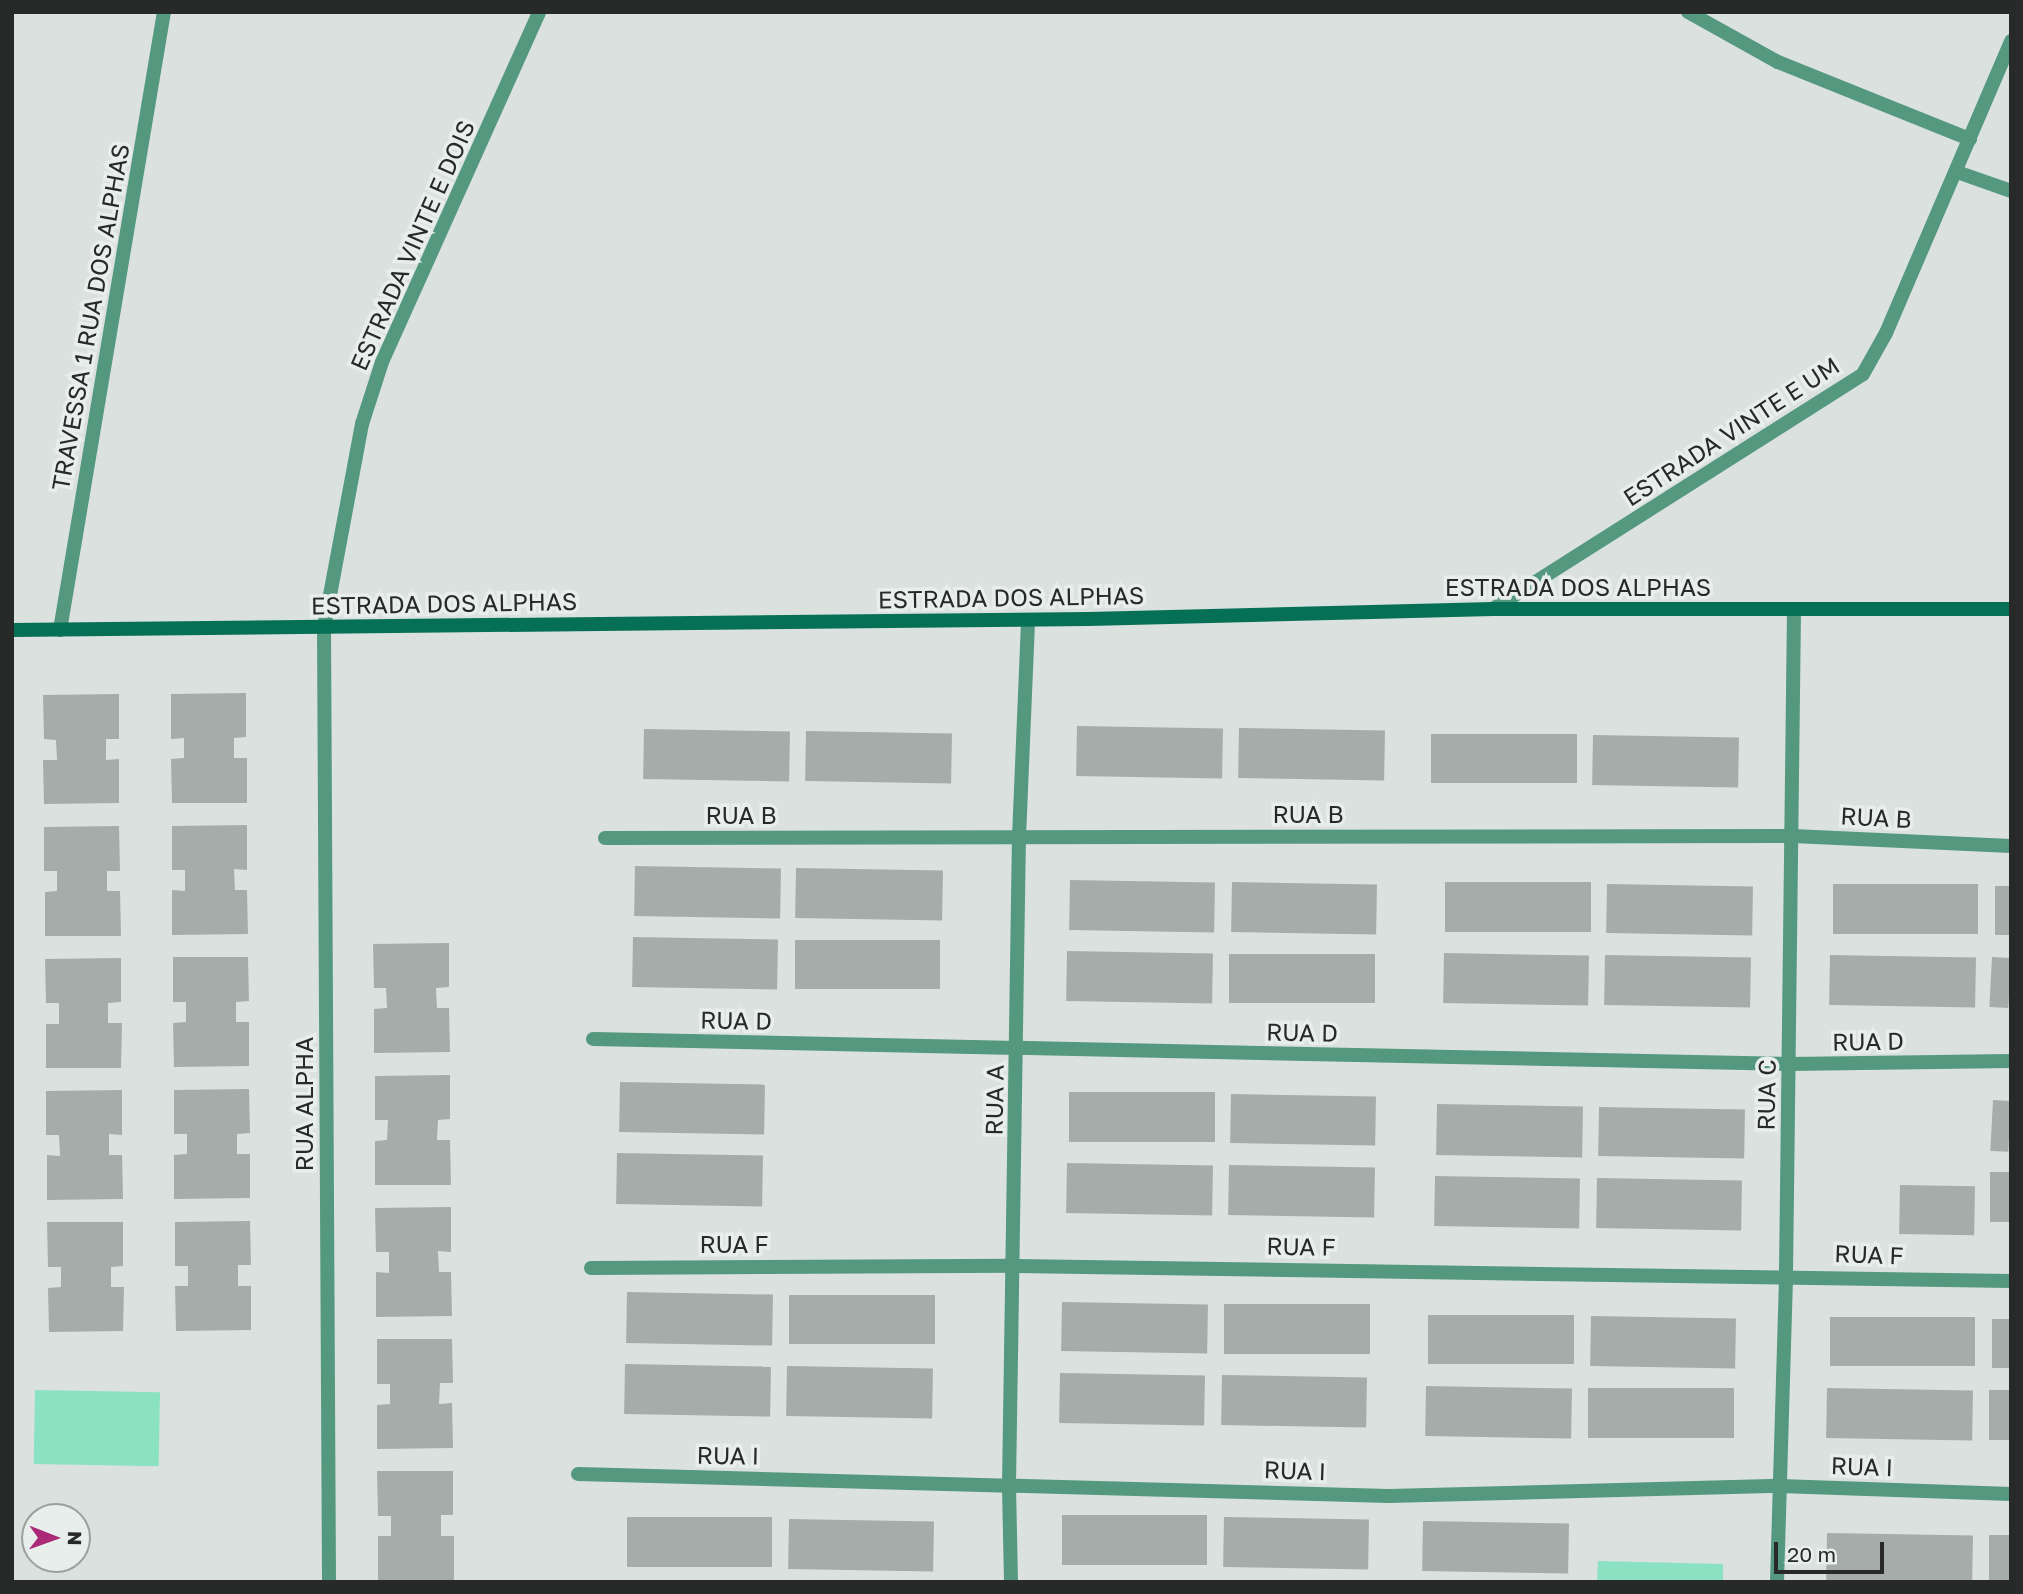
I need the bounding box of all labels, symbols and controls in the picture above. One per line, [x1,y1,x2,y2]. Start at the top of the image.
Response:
street label: ESTRADA VINTE E DOIS [344,115,480,375]
street label: TRAVESSA 1 RUA DOS ALPHAS [45,141,135,493]
street label: ESTRADA VINTE E UM [1618,350,1844,512]
street label: ESTRADA DOS ALPHAS [1445,573,1711,601]
street label: ESTRADA DOS ALPHAS [878,580,1144,614]
street label: ESTRADA DOS ALPHAS [311,586,577,620]
street label: RUA B [1272,800,1344,828]
street label: RUA B [705,801,777,829]
street label: RUA B [1840,801,1912,833]
street label: RUA D [700,1005,772,1035]
street label: RUA D [1266,1017,1338,1047]
street label: RUA D [1832,1026,1904,1056]
street label: RUA ALPHA [290,1037,318,1171]
street label: RUA C [1751,1059,1781,1131]
street label: RUA A [979,1064,1009,1136]
street label: RUA F [699,1230,769,1258]
street label: RUA F [1266,1231,1336,1261]
street label: RUA F [1834,1238,1904,1270]
street label: RUA I [697,1440,759,1470]
street label: RUA I [1830,1451,1894,1481]
street label: RUA I [1263,1455,1327,1485]
north arrow [21,1503,91,1573]
scale bar [1778,1528,1888,1572]
text: N [64,1531,87,1546]
text: 20 m [1787,1541,1836,1567]

